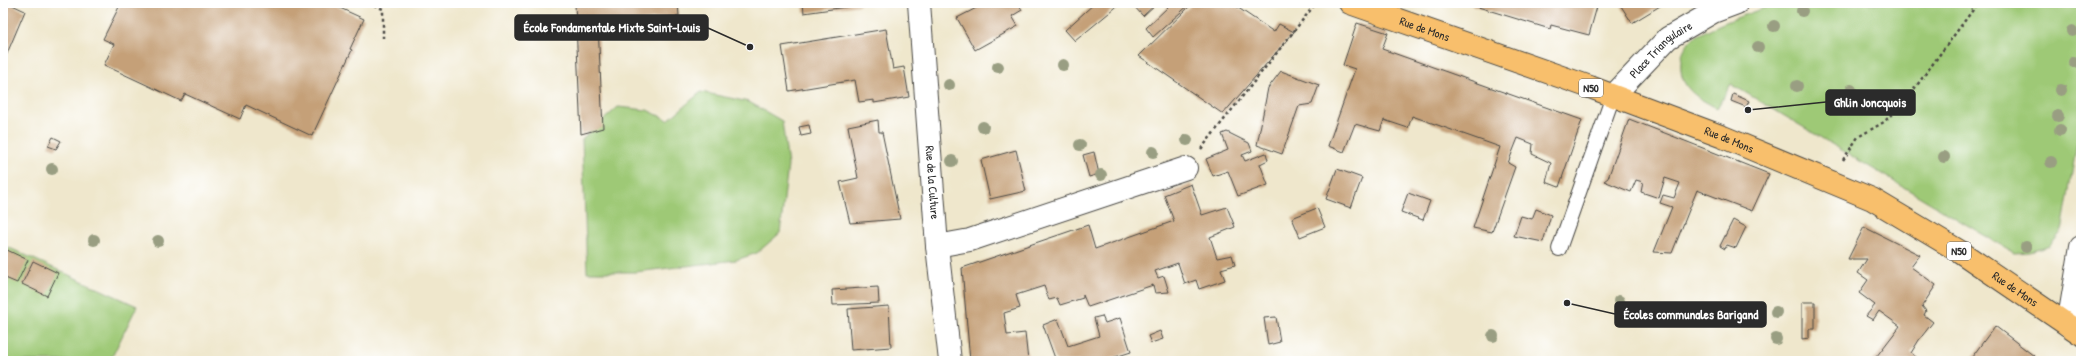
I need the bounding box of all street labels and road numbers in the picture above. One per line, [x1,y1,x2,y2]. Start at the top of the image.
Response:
street label: Rue de Mons [1397,12,1452,45]
street label: Place Triangulaire [1625,17,1695,82]
road number: N50 [1579,79,1603,97]
street label: Rue de Mons [1702,122,1757,157]
street label: Rue de la Culture [922,145,944,220]
road number: N50 [1947,242,1971,260]
street label: Rue de Mons [1989,267,2042,311]

